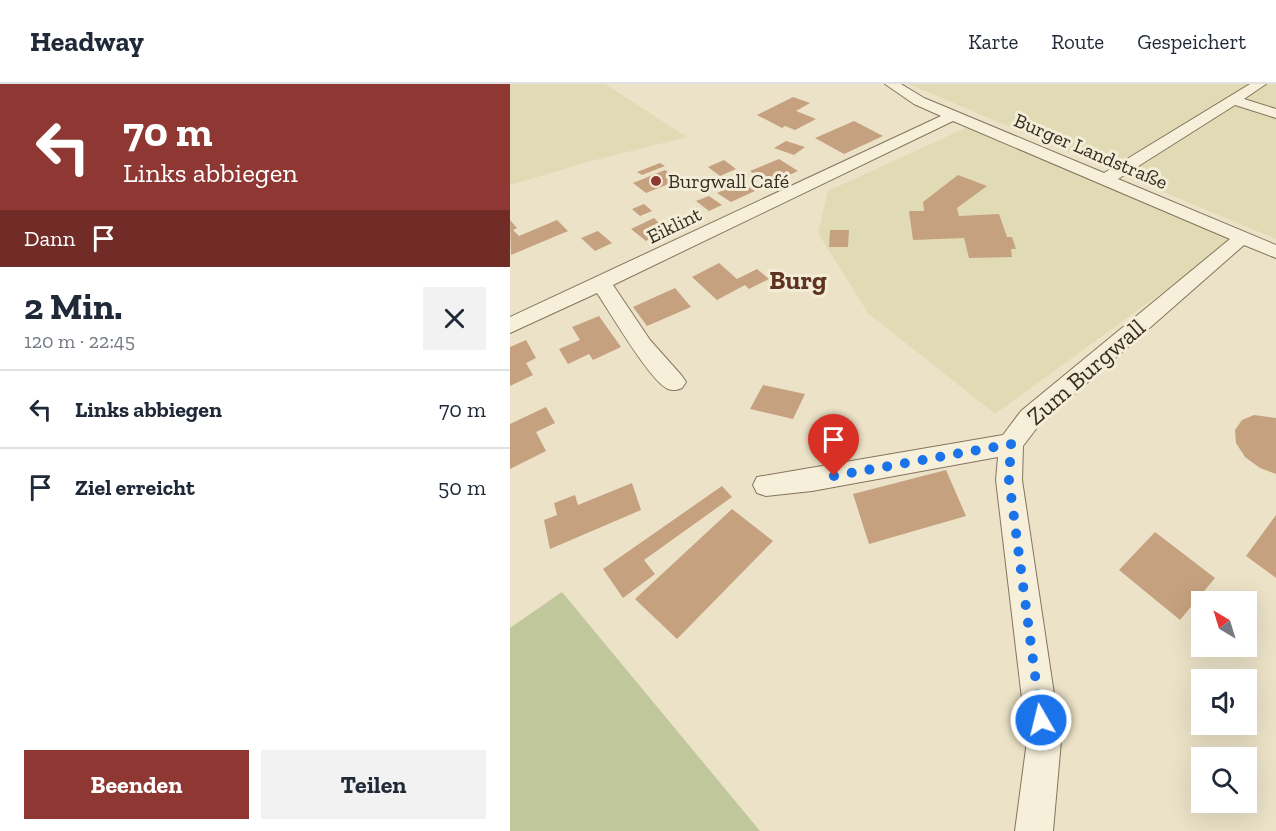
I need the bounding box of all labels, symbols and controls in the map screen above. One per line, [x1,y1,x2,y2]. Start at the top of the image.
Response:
text: Headway [30,25,144,58]
text: Karte [968,29,1018,54]
text: Route [1051,29,1104,54]
text: Gespeichert [1137,29,1246,54]
text: 70 m [123,106,213,157]
icon: left [24,108,102,186]
street label: Burger Landstraße [1011,108,1171,194]
text: Links abbiegen [123,157,298,189]
place label: Burgwall Café [668,169,789,193]
marker: Burgwall Café [649,174,663,188]
street label: Eiklint [643,201,706,248]
icon: arrive [87,222,120,255]
text: Dann [24,225,75,252]
district label: Burg [769,264,827,296]
text: 2 Min. [24,285,123,328]
button: close [423,287,486,350]
street label: Zum Burgwall [1021,312,1151,431]
text: 120 m · 22:45 [24,329,135,353]
icon: left [24,393,57,426]
text: Links abbiegen [75,396,222,423]
text: 70 m [439,396,486,423]
pin [808,414,859,476]
icon: arrive [817,423,850,456]
icon: arrive [24,471,57,504]
text: Ziel erreicht [75,474,195,501]
text: 50 m [438,474,486,501]
north arrow [1191,591,1257,657]
map controls [1191,591,1257,813]
button: sound [1191,669,1257,735]
position arrow [1009,688,1073,752]
button: search [1191,747,1257,813]
button: Beenden [24,750,249,819]
button: Teilen [261,750,486,819]

